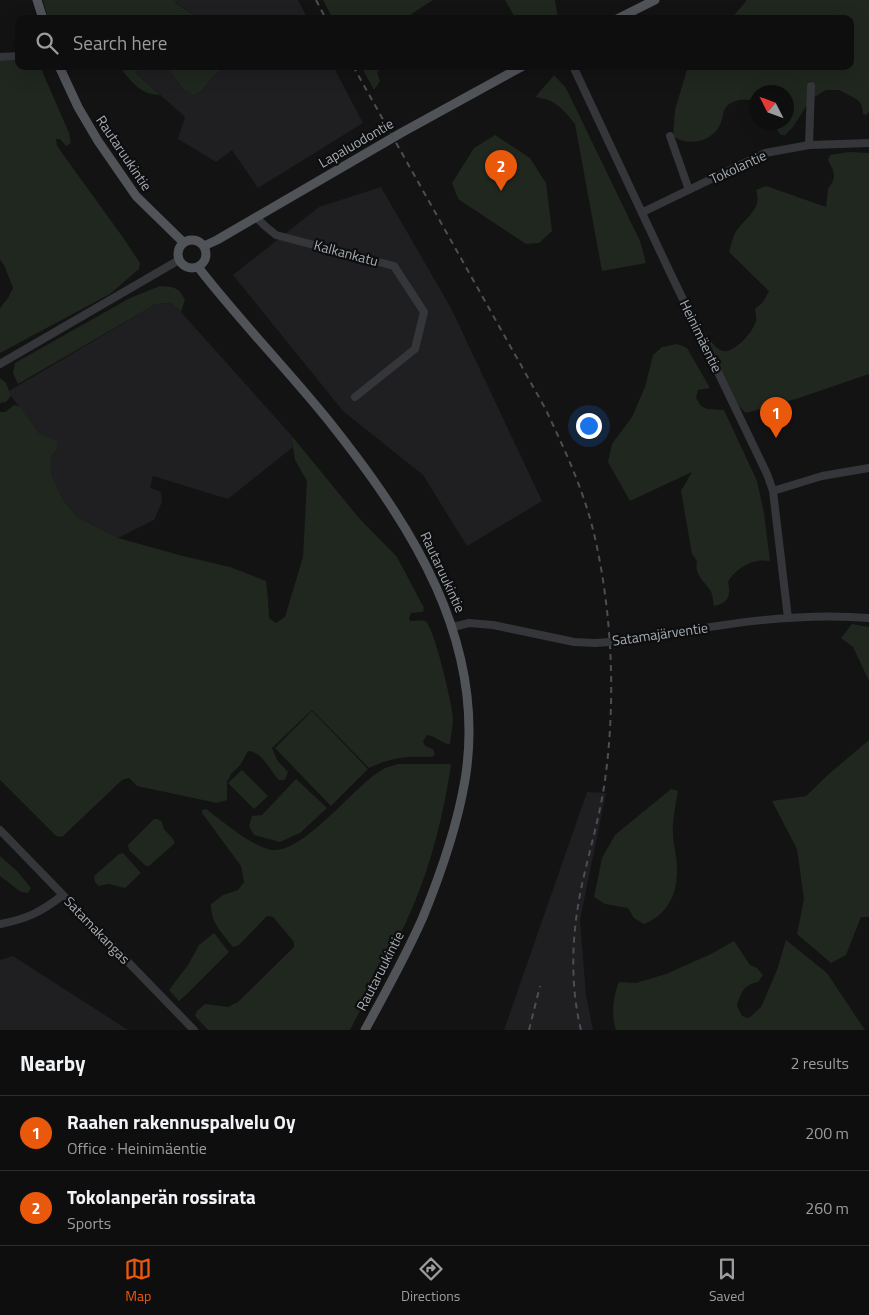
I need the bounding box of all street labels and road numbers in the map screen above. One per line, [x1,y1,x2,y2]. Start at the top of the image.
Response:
street label: Rautaruukintie [91,111,157,195]
street label: Lapaluodontie [314,113,397,173]
street label: Tokolantie [706,144,769,189]
street label: Kalkankatu [312,234,380,271]
street label: Heinimäentie [675,296,728,376]
street label: Rautaruukintie [416,528,471,616]
street label: Satamajärventie [611,616,709,651]
street label: Satamakangas [60,891,135,968]
street label: Rautaruukintie [350,927,409,1014]

